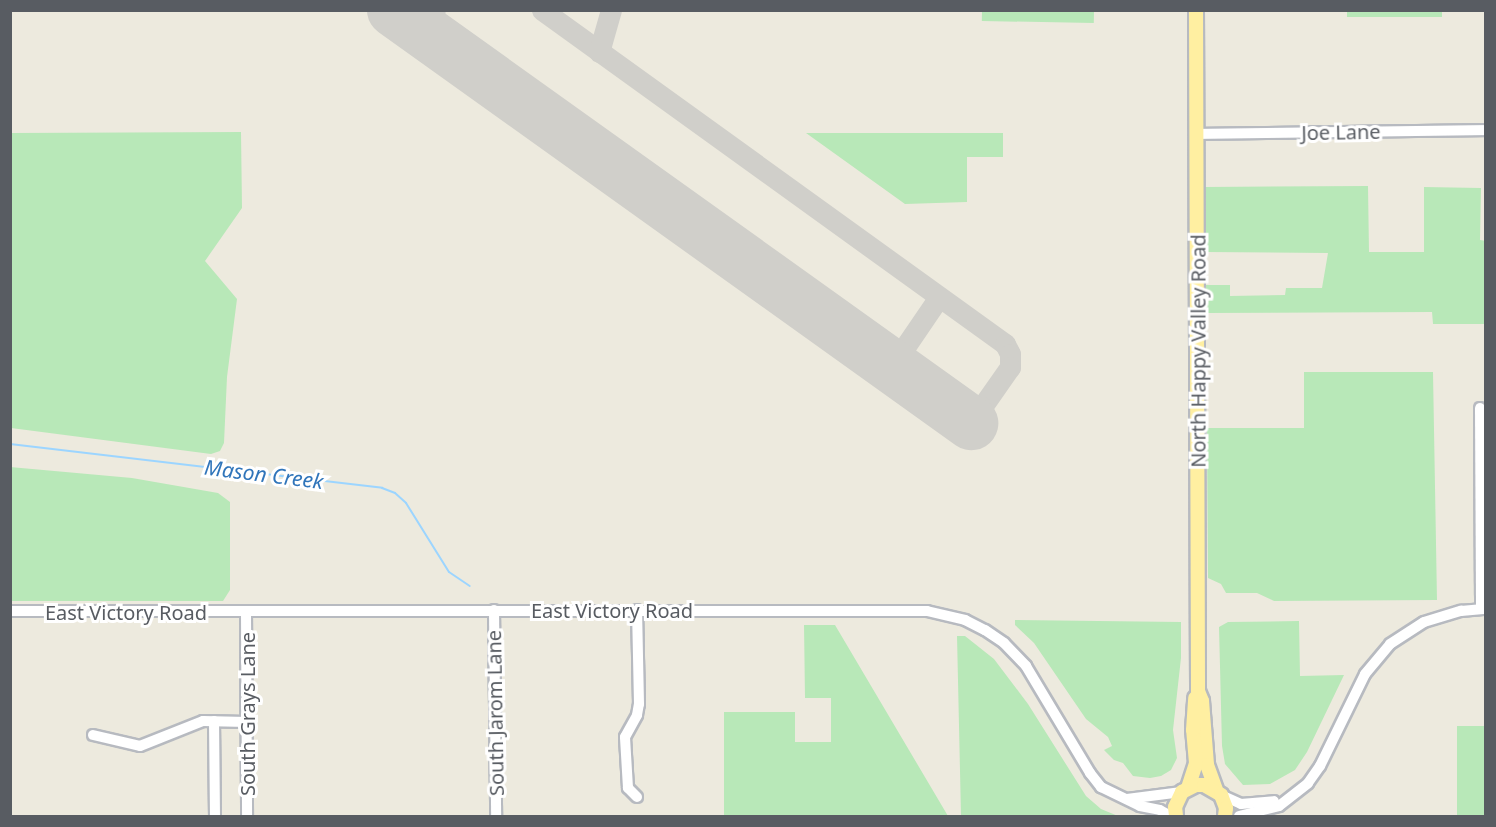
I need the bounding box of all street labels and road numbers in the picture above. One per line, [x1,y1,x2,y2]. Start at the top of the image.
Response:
street label: Joe Lane [1301,119,1381,145]
street label: North Happy Valley Road [1186,234,1210,468]
street label: East Victory Road [531,598,693,622]
street label: East Victory Road [45,600,207,624]
street label: South Jarom Lane [482,630,508,796]
street label: South Grays Lane [235,632,259,796]

